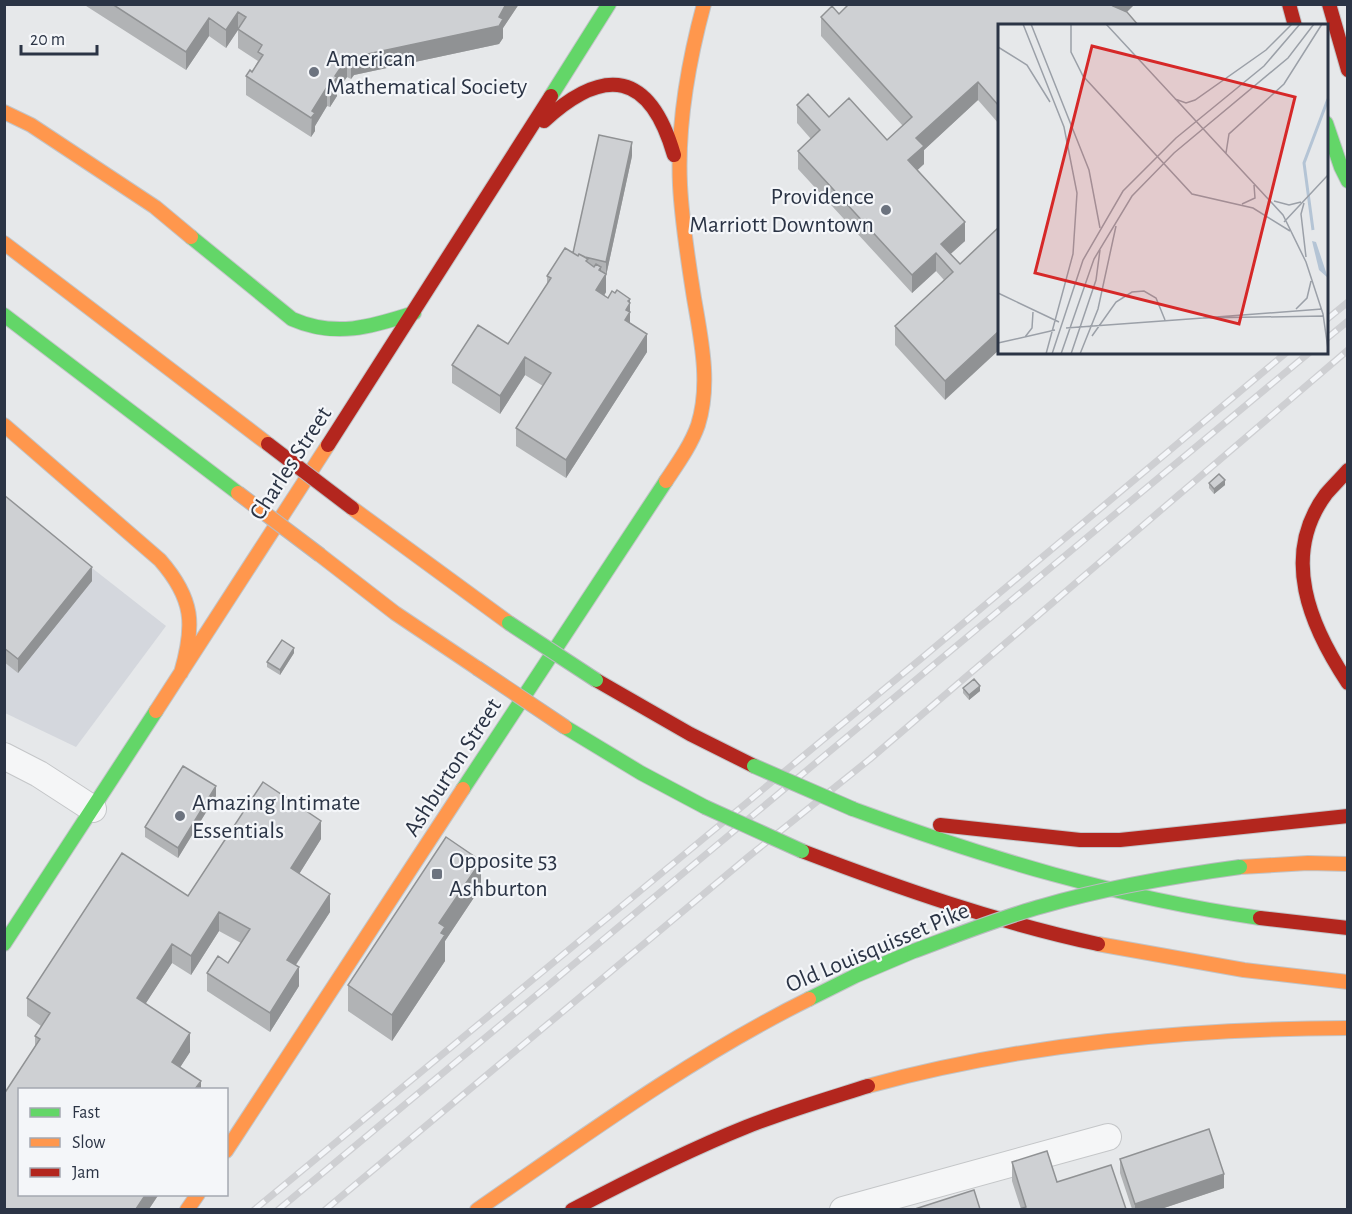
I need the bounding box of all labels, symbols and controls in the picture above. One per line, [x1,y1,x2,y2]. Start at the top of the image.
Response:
scale bar [21,18,98,56]
inset map [998,24,1328,354]
text: 20 m [30,31,65,49]
place label: American Mathematical Society [326,47,527,99]
marker: American Mathematical Society [307,65,321,79]
place label: Providence Marriott Downtown [689,185,874,237]
marker: Providence Marriott Downtown [879,203,893,217]
street label: Charles Street [245,402,336,525]
street label: Ashburton Street [399,694,506,841]
place label: Amazing Intimate Essentials [192,791,360,843]
marker: Amazing Intimate Essentials [173,809,187,823]
place label: Opposite 53 Ashburton [449,849,557,901]
marker: Opposite 53 Ashburton [430,867,444,881]
street label: Old Louisquisset Pike [782,898,973,997]
legend [18,1088,228,1196]
text: Fast [72,1104,100,1122]
text: Slow [72,1134,105,1152]
text: Jam [72,1164,100,1182]

